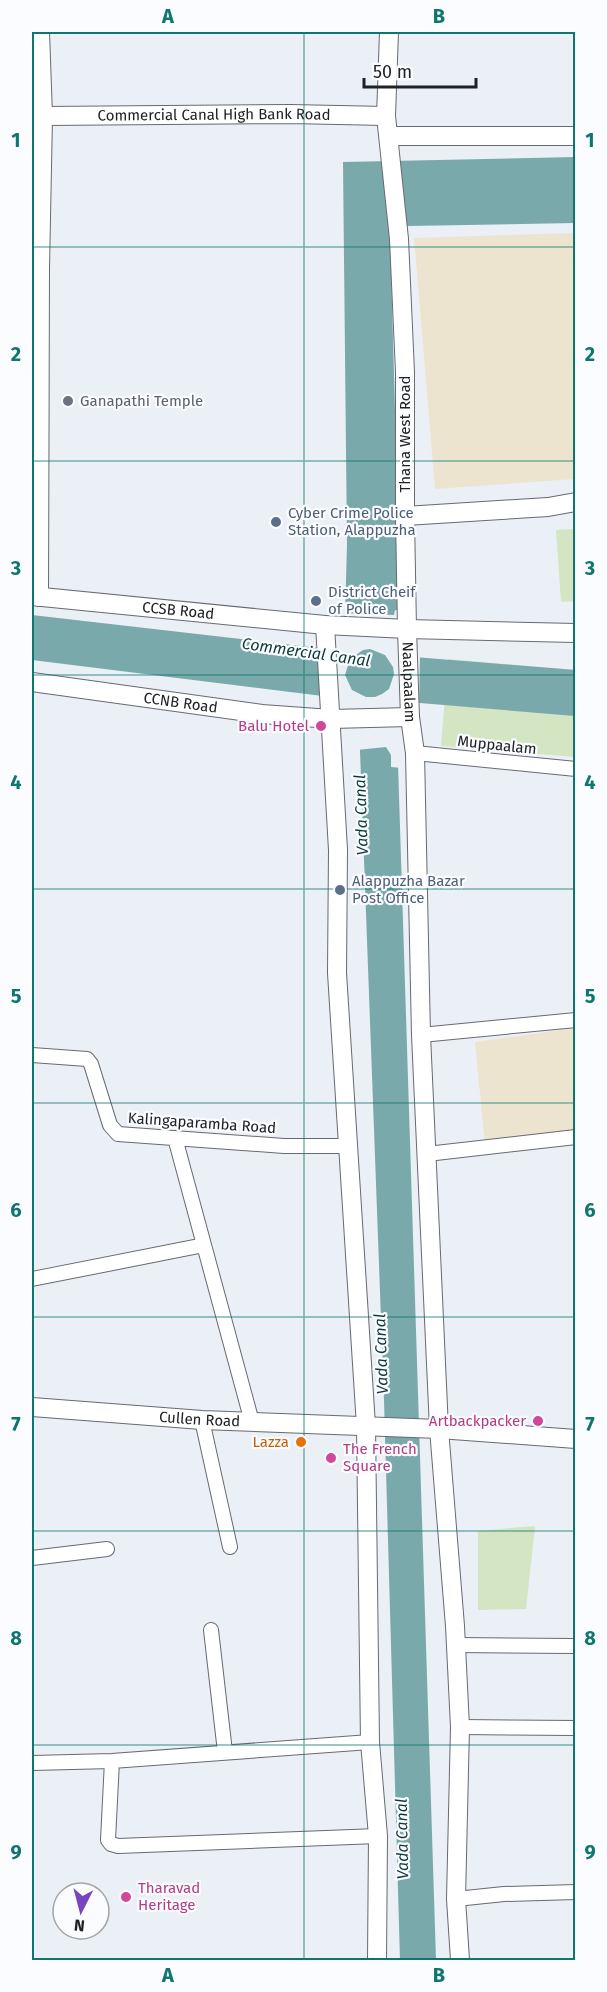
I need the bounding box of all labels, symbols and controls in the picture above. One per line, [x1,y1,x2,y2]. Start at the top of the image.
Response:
text: A [161,4,175,28]
text: B [433,4,445,28]
scale bar [364,51,476,89]
text: 50 m [373,61,412,83]
street label: Commercial Canal High Bank Road [97,105,331,125]
text: 1 [11,128,21,152]
text: 1 [585,128,595,152]
text: 2 [11,342,21,366]
text: 2 [585,342,595,366]
street label: Thana West Road [396,375,414,493]
place label: Ganapathi Temple [80,392,203,410]
marker: Ganapathi Temple [61,394,75,408]
place label: Cyber Crime Police Station, Alappuzha [288,504,416,539]
marker: Cyber Crime Police Station, Alappuzha [269,515,283,529]
text: 3 [10,556,21,580]
text: 3 [584,556,595,580]
place label: District Cheif of Police [328,583,416,618]
marker: District Cheif of Police [309,594,323,608]
street label: CCSB Road [141,598,215,623]
water label: Commercial Canal [241,634,371,670]
street label: Naalpaalam [398,641,419,723]
street label: CCNB Road [142,689,219,717]
place label: Balu Hotel [238,717,310,735]
marker: Balu Hotel [314,719,328,733]
street label: Muppaalam [457,732,537,758]
text: 4 [10,770,22,794]
text: 4 [584,770,596,794]
water label: Vada Canal [350,774,372,856]
place label: Alappuzha Bazar Post Office [352,872,465,907]
marker: Alappuzha Bazar Post Office [333,883,347,897]
text: 5 [11,984,22,1008]
text: 5 [585,984,596,1008]
street label: Kalingaparamba Road [127,1109,277,1137]
text: 6 [10,1198,22,1222]
text: 6 [584,1198,596,1222]
water label: Vada Canal [370,1313,392,1395]
street label: Cullen Road [158,1408,240,1430]
text: 7 [11,1412,21,1436]
place label: Artbackpacker [429,1412,526,1430]
text: 7 [585,1412,595,1436]
marker: Artbackpacker [531,1414,545,1428]
place label: Lazza [252,1433,289,1451]
marker: Lazza [294,1435,308,1449]
place label: The French Square [343,1440,417,1475]
marker: The French Square [324,1451,338,1465]
text: 8 [10,1626,22,1650]
text: 8 [584,1626,596,1650]
water label: Vada Canal [392,1798,412,1880]
text: 9 [10,1840,22,1864]
text: 9 [584,1840,596,1864]
place label: Tharavad Heritage [138,1879,200,1914]
north arrow [51,1881,111,1941]
marker: Tharavad Heritage [119,1890,133,1904]
text: N [73,1915,86,1935]
text: A [161,1963,175,1987]
text: B [433,1963,445,1987]

